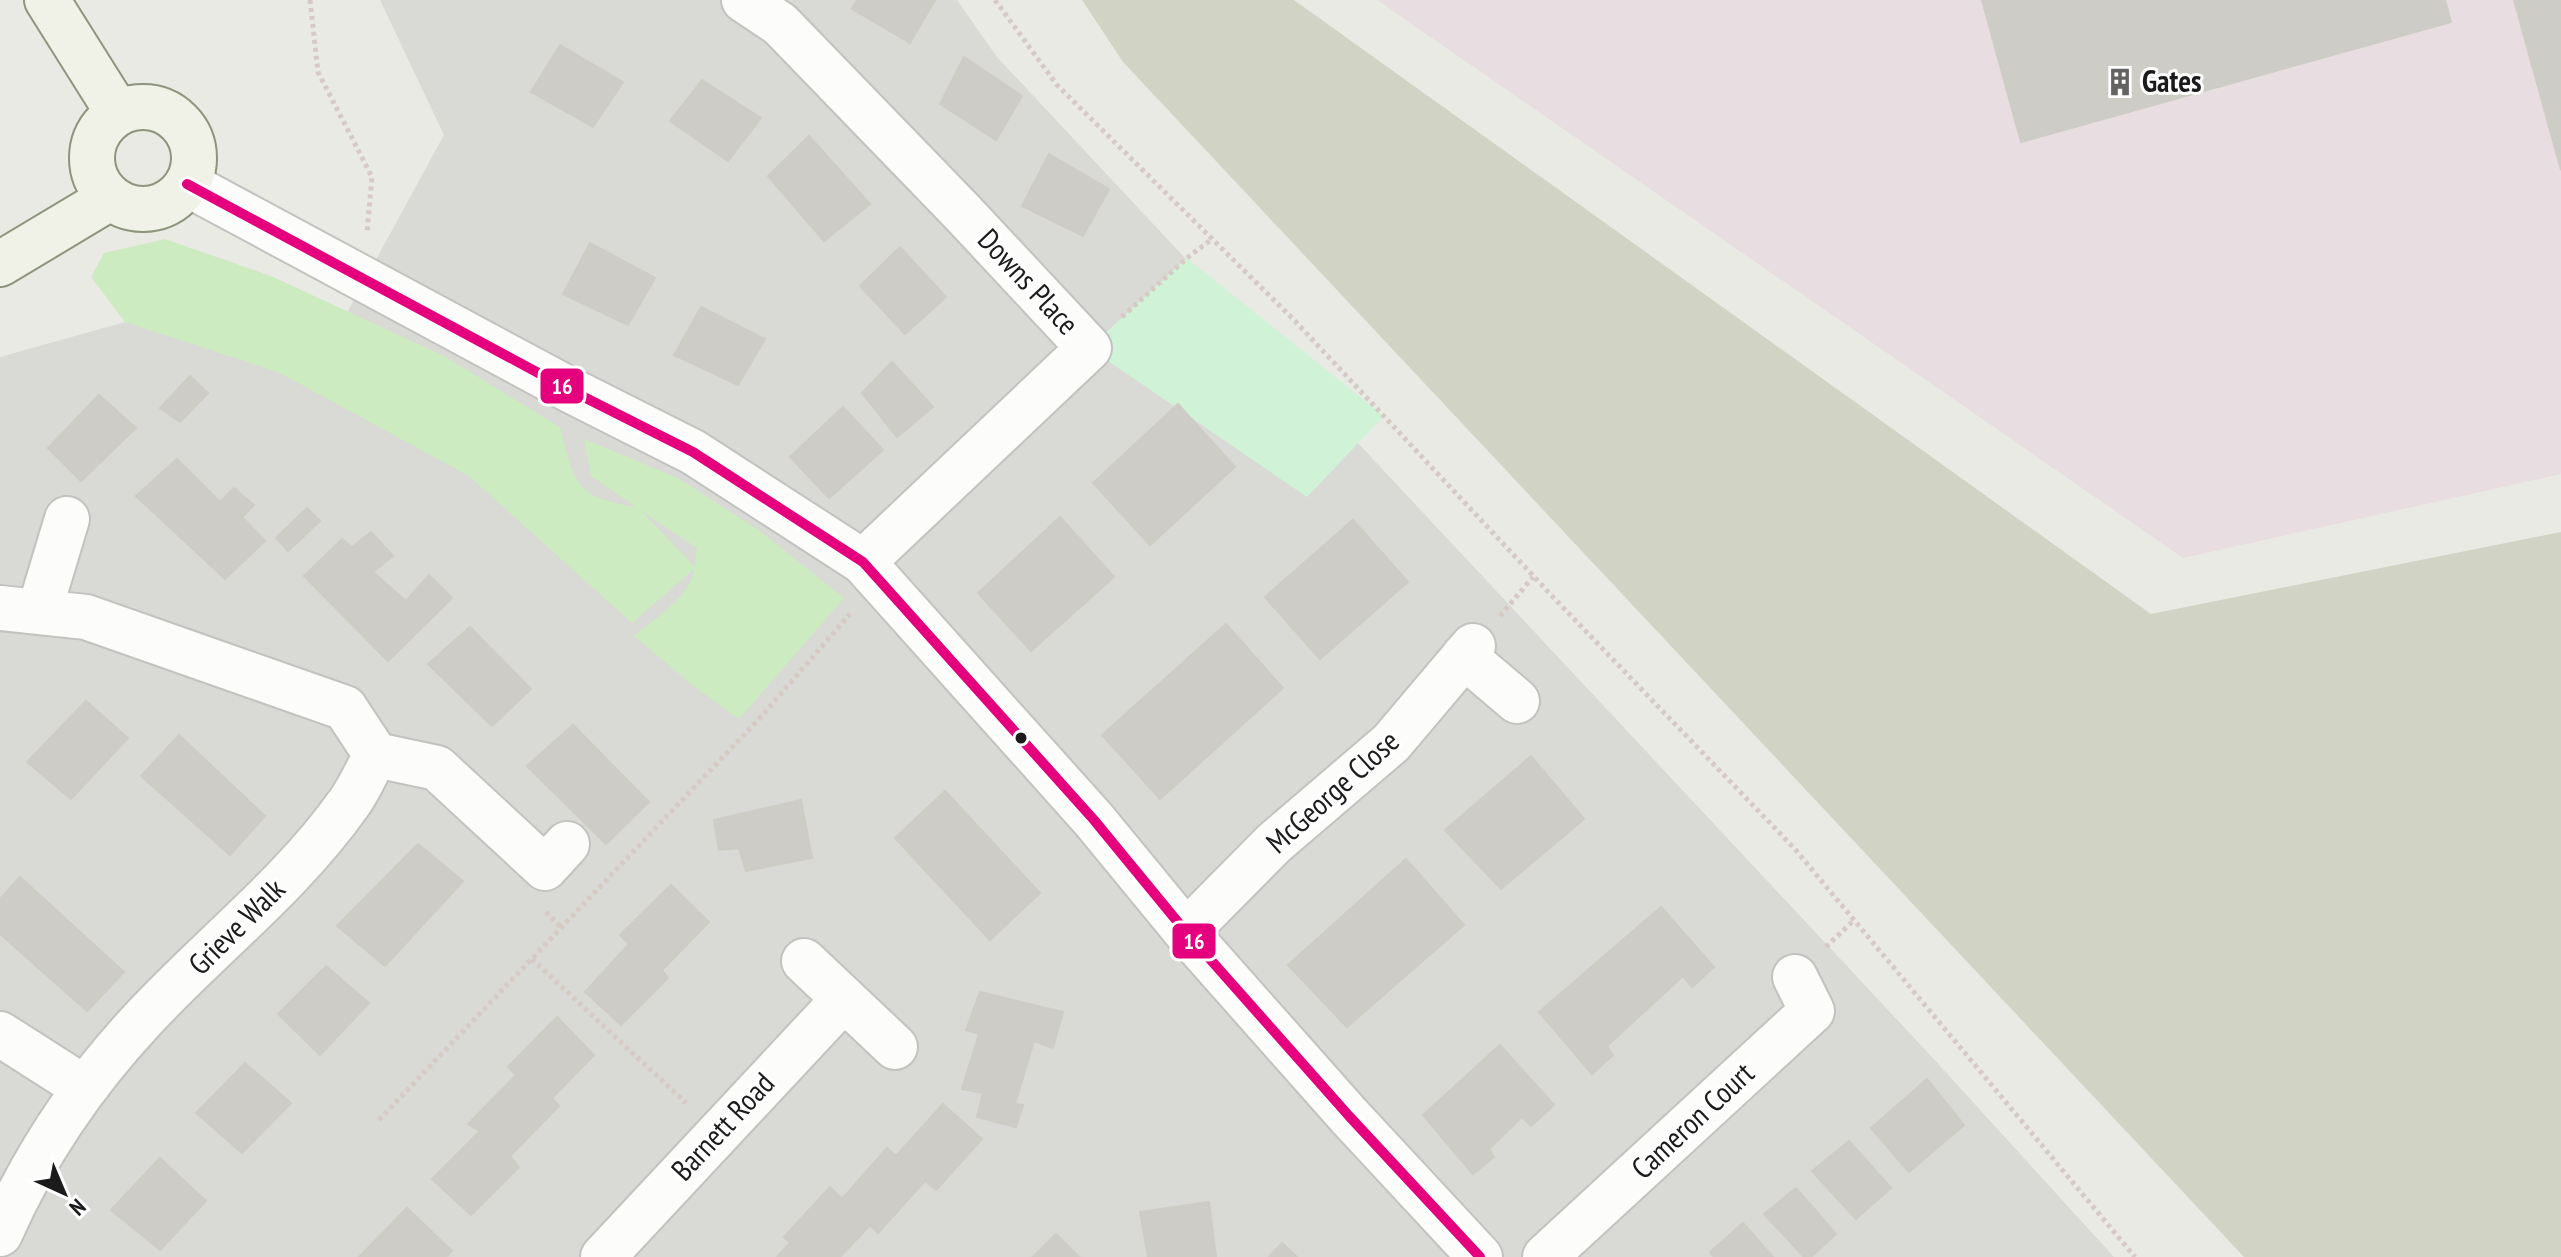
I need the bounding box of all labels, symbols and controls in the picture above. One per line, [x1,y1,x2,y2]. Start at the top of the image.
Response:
place label: Gates [2142,61,2202,100]
building icon: Gates [2105,67,2135,97]
street label: Downs Place [970,220,1088,342]
line badge: 16 [539,367,585,405]
text: 16 [551,372,573,400]
street label: McGeorge Close [1257,721,1407,861]
unlabelled marker [1013,730,1029,746]
street label: Grieve Walk [179,869,293,983]
line badge: 16 [1171,922,1217,960]
text: 16 [1183,927,1205,955]
street label: Cameron Court [1622,1053,1762,1187]
street label: Barnett Road [662,1064,782,1188]
north arrow [24,1153,104,1233]
text: N [64,1193,92,1222]

